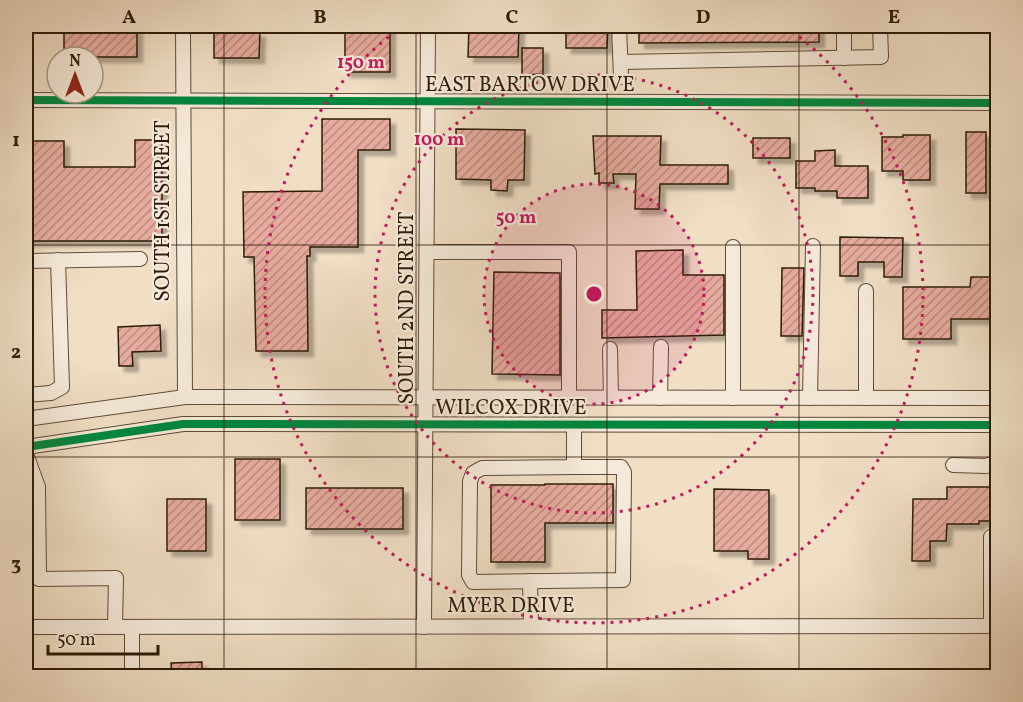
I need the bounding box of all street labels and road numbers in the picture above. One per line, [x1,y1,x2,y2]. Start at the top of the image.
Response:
street label: EAST BARTOW DRIVE [425,71,635,100]
street label: SOUTH 1ST STREET [149,120,178,302]
street label: SOUTH 2ND STREET [393,211,422,405]
street label: WILCOX DRIVE [435,394,587,423]
street label: MYER DRIVE [447,592,575,621]

